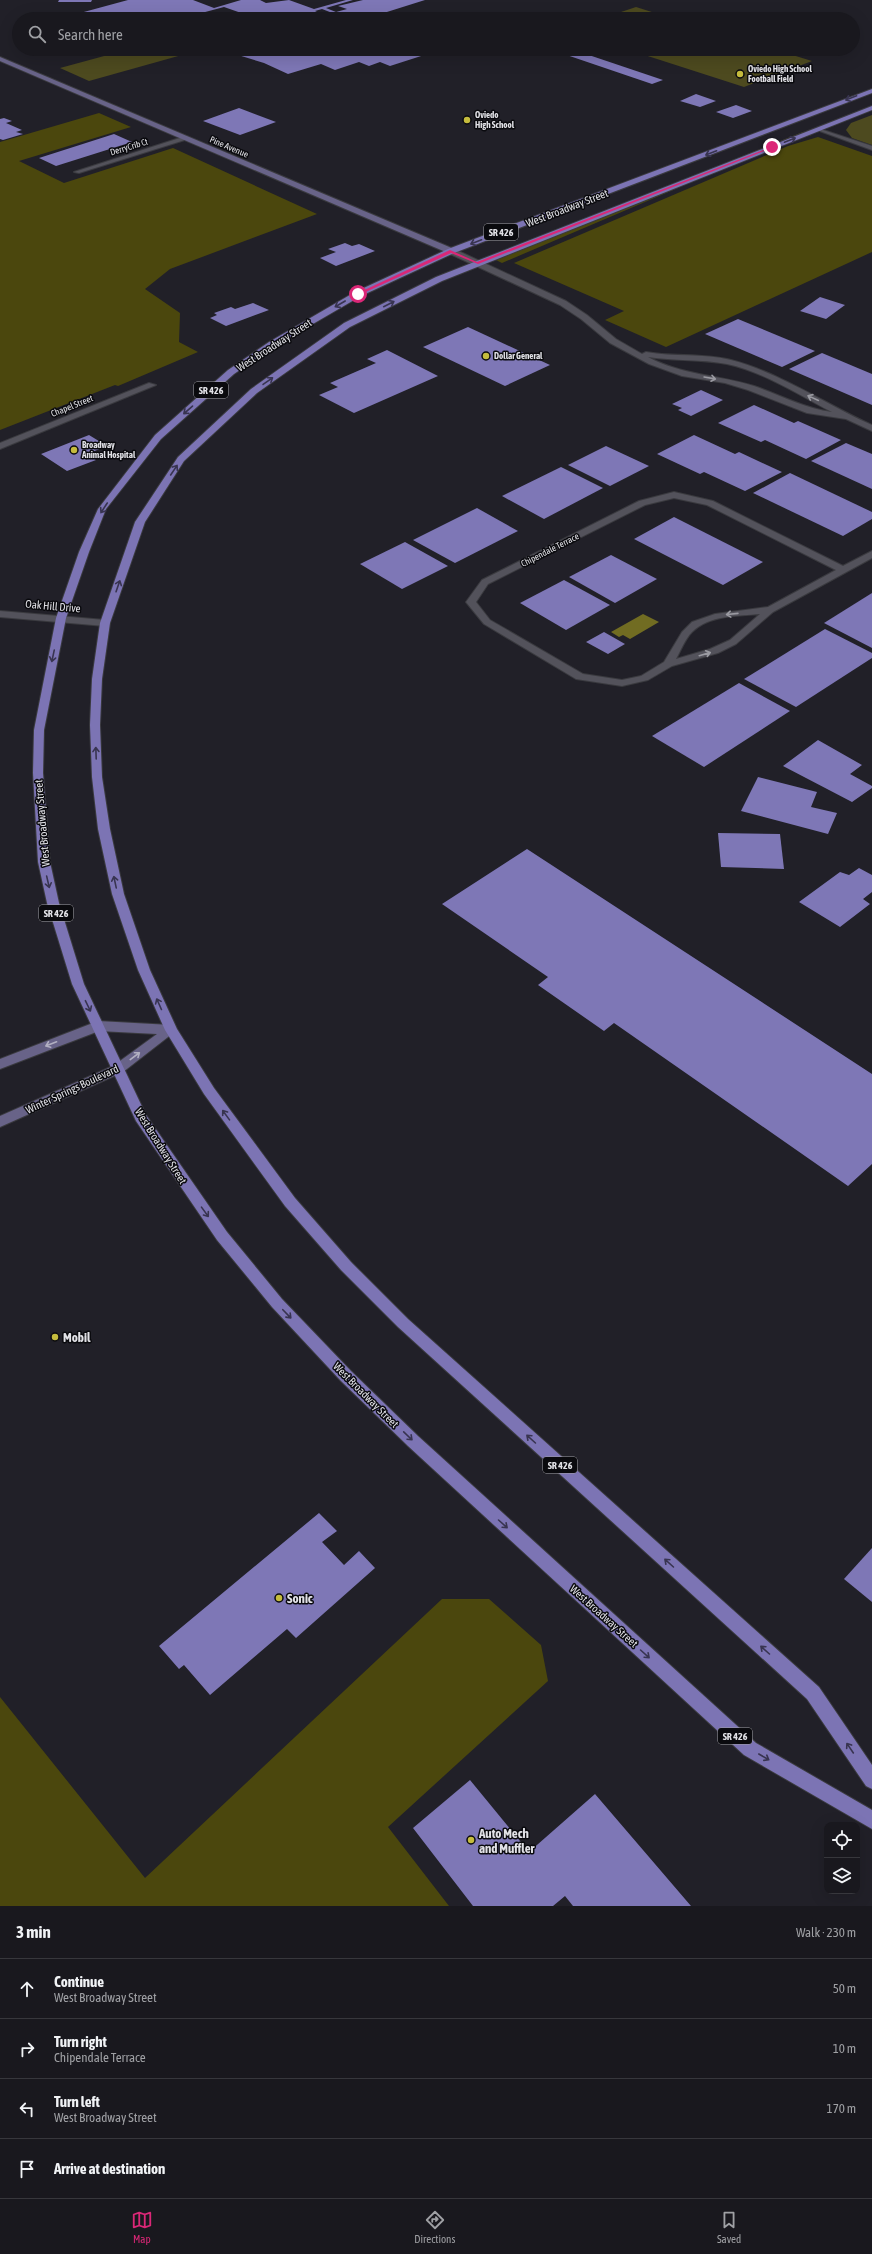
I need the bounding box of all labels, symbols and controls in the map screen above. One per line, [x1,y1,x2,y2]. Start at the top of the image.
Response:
search box [12,12,860,56]
icon: search [26,23,48,45]
text: Search here [58,26,123,43]
place label: Oviedo High School Football Field [748,64,813,84]
marker: Oviedo High School Football Field [735,69,745,79]
one-way arrow [846,95,858,103]
place label: Oviedo High School [475,110,515,130]
marker: Oviedo High School [462,115,472,125]
street label: Pine Avenue [208,134,250,160]
street label: DerryCrib Ct [109,136,150,157]
one-way arrow [784,136,796,144]
route end [763,138,781,156]
one-way arrow [705,150,717,158]
street label: West Broadway Street [524,187,610,229]
road number: SR 426 [484,224,518,240]
one-way arrow [470,239,482,247]
route start [349,285,367,303]
one-way arrow [383,299,395,307]
one-way arrow [334,300,346,308]
street label: West Broadway Street [234,316,314,374]
marker: Dollar General [481,351,491,361]
place label: Dollar General [494,351,543,361]
one-way arrow [703,374,716,382]
one-way arrow [263,377,274,385]
road number: SR 426 [194,382,228,398]
street label: Chapel Street [50,393,95,419]
one-way arrow [807,394,819,401]
one-way arrow [183,405,193,414]
place label: Broadway Animal Hospital [81,440,136,460]
marker: Broadway Animal Hospital [69,445,79,455]
one-way arrow [170,465,178,476]
one-way arrow [100,502,108,513]
street label: Chipendale Terrace [519,531,581,569]
one-way arrow [114,580,122,592]
street label: Oak Hill Drive [25,598,81,614]
one-way arrow [726,611,739,618]
one-way arrow [48,650,56,663]
one-way arrow [698,650,711,657]
one-way arrow [92,747,100,760]
street label: West Broadway Street [32,779,52,867]
one-way arrow [111,875,119,888]
one-way arrow [45,876,53,889]
road number: SR 426 [39,905,73,921]
one-way arrow [155,998,162,1010]
one-way arrow [85,1000,92,1012]
one-way arrow [46,1040,58,1048]
one-way arrow [130,1052,141,1060]
street label: Winter Springs Boulevard [24,1062,120,1116]
street label: West Broadway Street [133,1106,189,1186]
one-way arrow [222,1109,230,1120]
one-way arrow [201,1207,209,1218]
one-way arrow [282,1308,291,1318]
place label: Mobil [63,1330,91,1345]
marker: Mobil [50,1332,60,1342]
street label: West Broadway Street [331,1360,401,1430]
one-way arrow [403,1431,413,1441]
one-way arrow [525,1434,536,1443]
road number: SR 426 [543,1457,577,1473]
one-way arrow [498,1519,508,1529]
one-way arrow [664,1558,674,1568]
street label: West Broadway Street [568,1582,640,1650]
place label: Sonic [287,1591,313,1606]
marker: Sonic [274,1593,284,1603]
one-way arrow [760,1646,770,1655]
one-way arrow [640,1649,650,1658]
road number: SR 426 [718,1728,752,1744]
one-way arrow [846,1742,854,1753]
one-way arrow [758,1754,770,1762]
map controls [824,1822,860,1894]
button: locate [824,1822,860,1858]
place label: Auto Mech and Muffler [478,1826,536,1856]
marker: Auto Mech and Muffler [466,1835,476,1845]
button: layers [824,1858,860,1894]
text: 3 min [16,1922,51,1942]
text: Walk · 230 m [796,1925,856,1940]
text: Continue [54,1973,104,1990]
icon: ahead [16,1978,38,2000]
text: 50 m [833,1981,856,1996]
text: West Broadway Street [54,1990,157,2005]
text: Turn right [54,2033,107,2050]
icon: right [16,2038,38,2060]
text: 10 m [833,2041,856,2056]
text: Chipendale Terrace [54,2050,146,2065]
text: Turn left [54,2093,100,2110]
icon: left [16,2098,38,2120]
text: 170 m [827,2101,856,2116]
text: West Broadway Street [54,2110,157,2125]
icon: arrive [16,2158,38,2180]
text: Arrive at destination [54,2160,165,2177]
tab: Map [131,2209,153,2245]
tab: Directions [414,2209,455,2245]
tab: Saved [717,2209,741,2245]

